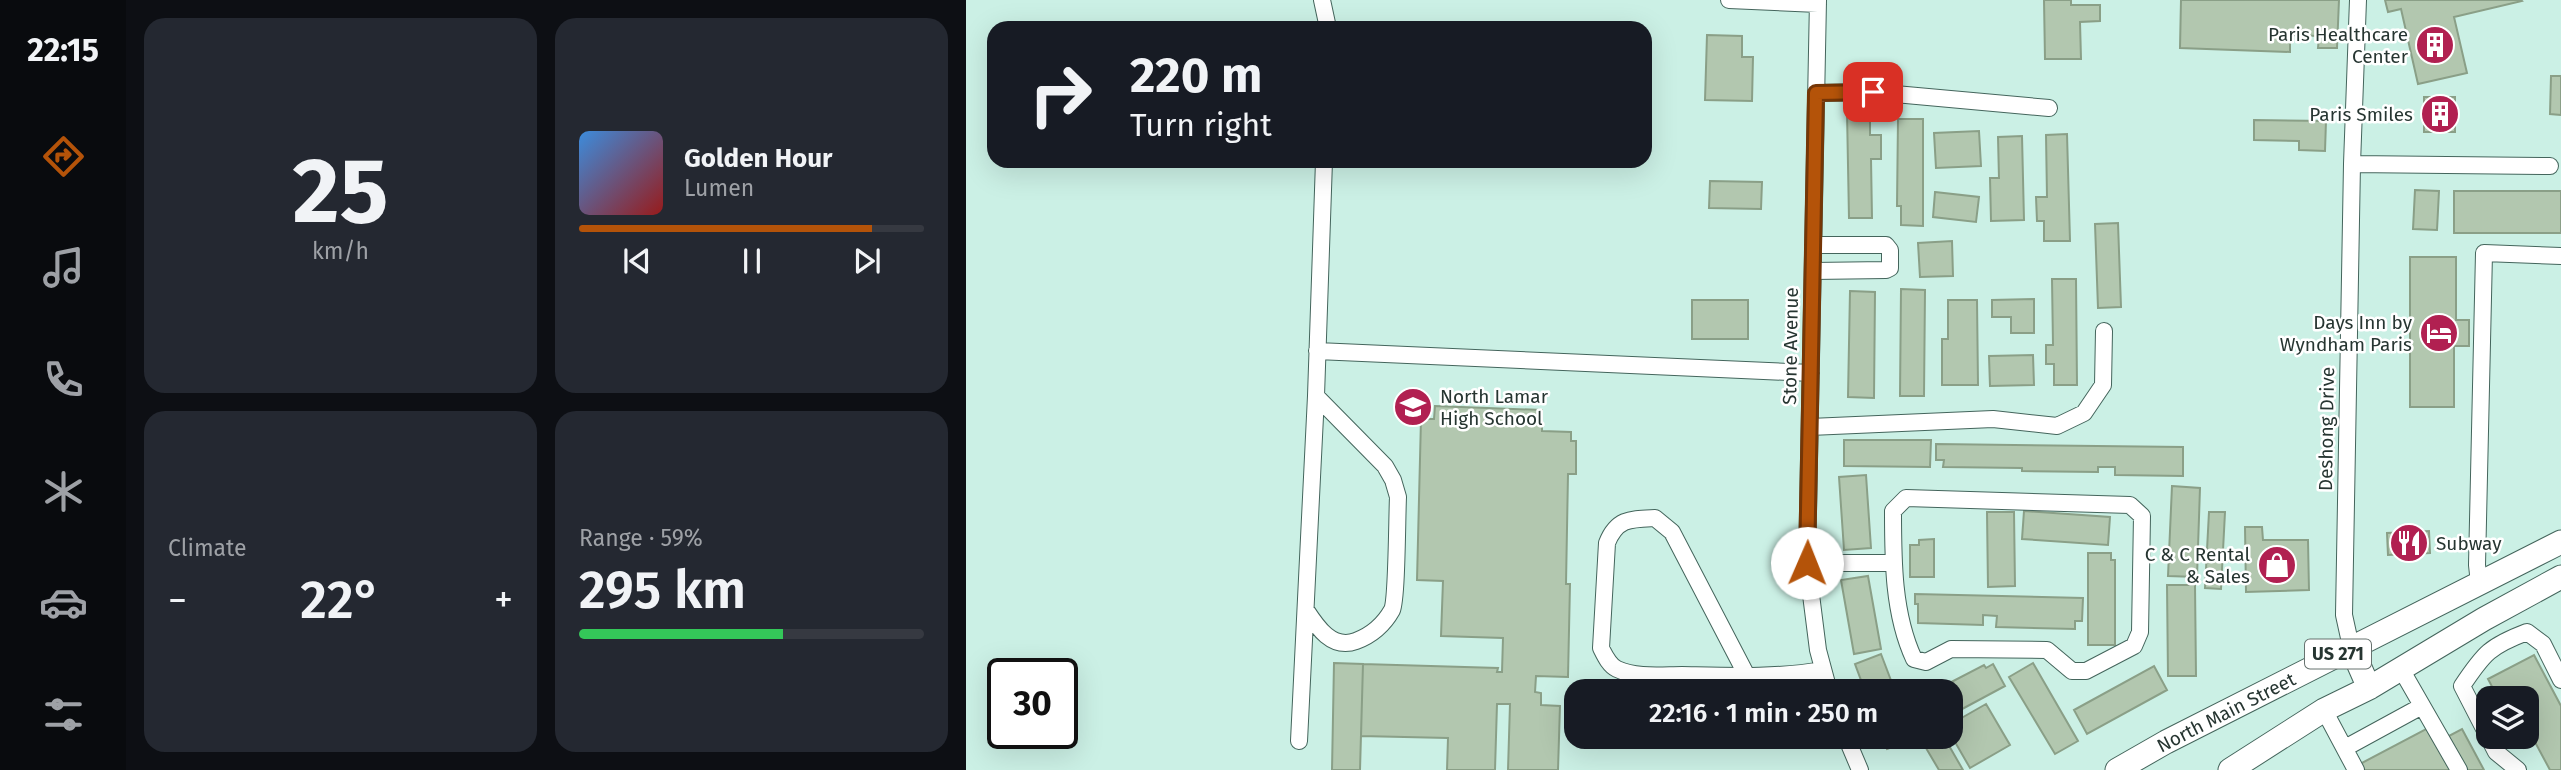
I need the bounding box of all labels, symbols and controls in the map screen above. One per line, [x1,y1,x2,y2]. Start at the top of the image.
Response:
place label: Paris Healthcare Center [2268,23,2409,68]
building icon: Paris Healthcare Center [2414,24,2456,66]
text: 22:15 [27,31,99,69]
text: 220 m [1130,46,1262,105]
icon: right [1015,49,1106,140]
pin [1843,62,1903,122]
icon: arrive [1854,73,1892,111]
building icon: Paris Smiles [2419,93,2461,135]
place label: Paris Smiles [2309,103,2413,126]
text: Turn right [1130,106,1272,144]
icon: directions [39,132,88,181]
text: 25 [293,137,388,246]
text: Golden Hour [684,143,832,174]
text: Lumen [684,174,754,202]
text: km/h [312,237,369,265]
icon: previous [618,242,656,280]
icon: pause [733,242,771,280]
icon: next [848,242,886,280]
icon: music [39,243,88,292]
street label: Stone Avenue [1778,287,1803,405]
place label: Days Inn by Wyndham Paris [2280,311,2413,356]
hotel icon: Days Inn by Wyndham Paris [2418,312,2460,354]
icon: phone [39,355,88,404]
street label: Deshong Drive [2314,367,2339,491]
place label: North Lamar High School [1440,385,1549,430]
school or university icon: North Lamar High School [1392,386,1434,428]
icon: climate [39,467,88,516]
restaurant icon: Subway [2388,522,2430,564]
text: Range · 59% [579,524,703,552]
position arrow [1770,526,1844,600]
place label: Subway [2436,532,2502,555]
text: Climate [168,534,247,562]
place label: C & C Rental & Sales [2145,543,2250,588]
shop icon: C & C Rental & Sales [2256,544,2298,586]
text: 295 km [579,559,746,622]
text: 22° [300,569,381,632]
text: − [168,577,187,623]
text: + [494,577,513,623]
icon: car [39,578,88,627]
road number: US 271 [2305,640,2371,668]
speed limit sign: 30 [987,658,1078,749]
street label: North Main Street [2153,667,2300,757]
map controls [2476,686,2539,749]
button: layers [2476,686,2539,749]
icon: filters [39,690,88,739]
text: 22:16 · 1 min · 250 m [1649,698,1878,729]

